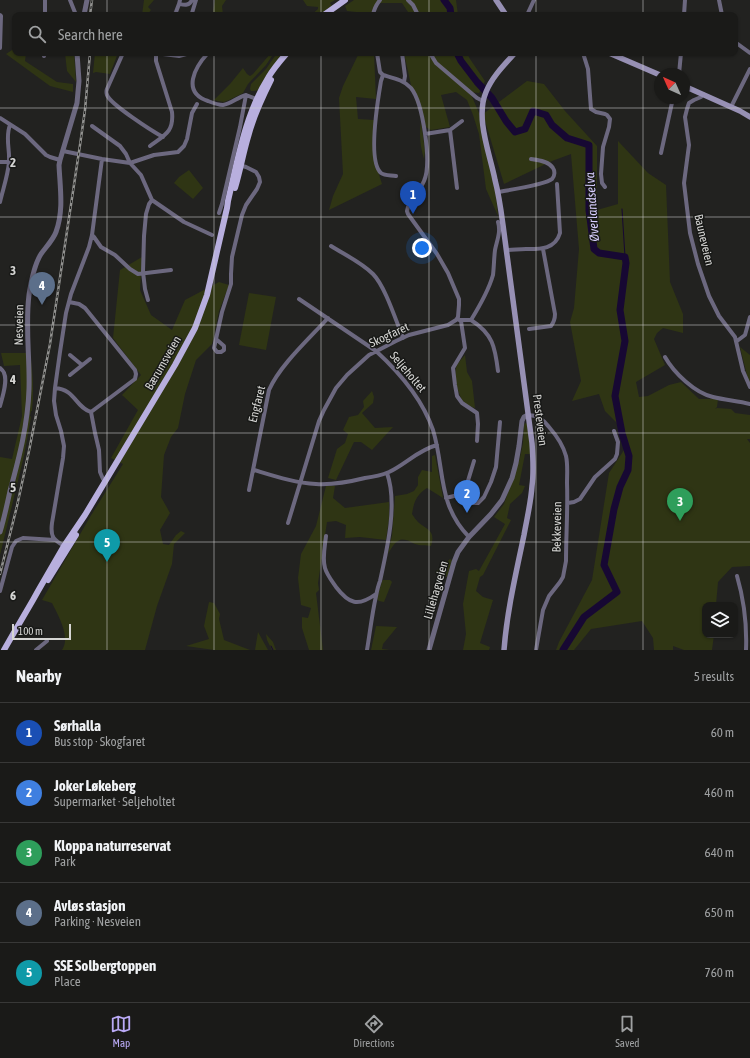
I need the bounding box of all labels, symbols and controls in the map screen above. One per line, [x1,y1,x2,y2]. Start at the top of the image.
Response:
search box [12,12,738,56]
icon: search [26,23,48,45]
text: Search here [58,26,123,43]
north arrow [654,68,690,104]
text: 2 [10,155,16,170]
water label: Øverlandselva [582,172,602,242]
pin: 1 [400,181,426,214]
street label: Bauneveien [691,213,717,267]
your location [412,238,432,258]
text: 3 [10,263,16,278]
pin: 4 [29,272,55,305]
street label: Nesveien [12,304,26,346]
street label: Skogfaret [367,320,412,350]
street label: Bærumsveien [142,334,184,392]
street label: Seljeholtet [387,349,429,396]
text: 4 [9,372,16,387]
street label: Engfaret [246,384,268,424]
street label: Presteveien [530,393,550,447]
text: 5 [10,480,16,495]
pin: 2 [454,480,480,513]
pin: 3 [667,488,693,521]
street label: Bekkeveien [550,501,564,553]
pin: 5 [94,529,120,562]
street label: Lillehagveien [421,559,451,621]
text: 6 [10,588,16,603]
map controls [702,602,738,638]
button: layers [702,602,738,638]
scale bar [12,622,71,641]
text: 100 m [18,625,43,637]
text: Nearby [16,666,62,686]
text: 5 results [694,669,734,684]
text: Sørhalla [54,717,101,734]
text: 1 [26,725,32,740]
text: 60 m [711,725,734,740]
text: Bus stop · Skogfaret [54,734,145,749]
text: Joker Løkeberg [54,777,136,794]
text: 2 [26,785,32,800]
text: 460 m [705,785,734,800]
text: Supermarket · Seljeholtet [54,794,175,809]
text: Kloppa naturreservat [54,837,171,854]
text: 3 [26,845,32,860]
text: 640 m [705,845,734,860]
text: Park [54,854,76,869]
text: Avløs stasjon [54,897,125,914]
text: 4 [26,905,32,920]
text: 650 m [705,905,734,920]
text: Parking · Nesveien [54,914,141,929]
text: SSE Solbergtoppen [54,957,156,974]
text: 5 [26,965,32,980]
text: 760 m [705,965,734,980]
text: Place [54,974,81,989]
tab: Map [110,1013,132,1049]
tab: Directions [353,1013,394,1049]
tab: Saved [615,1013,640,1049]

